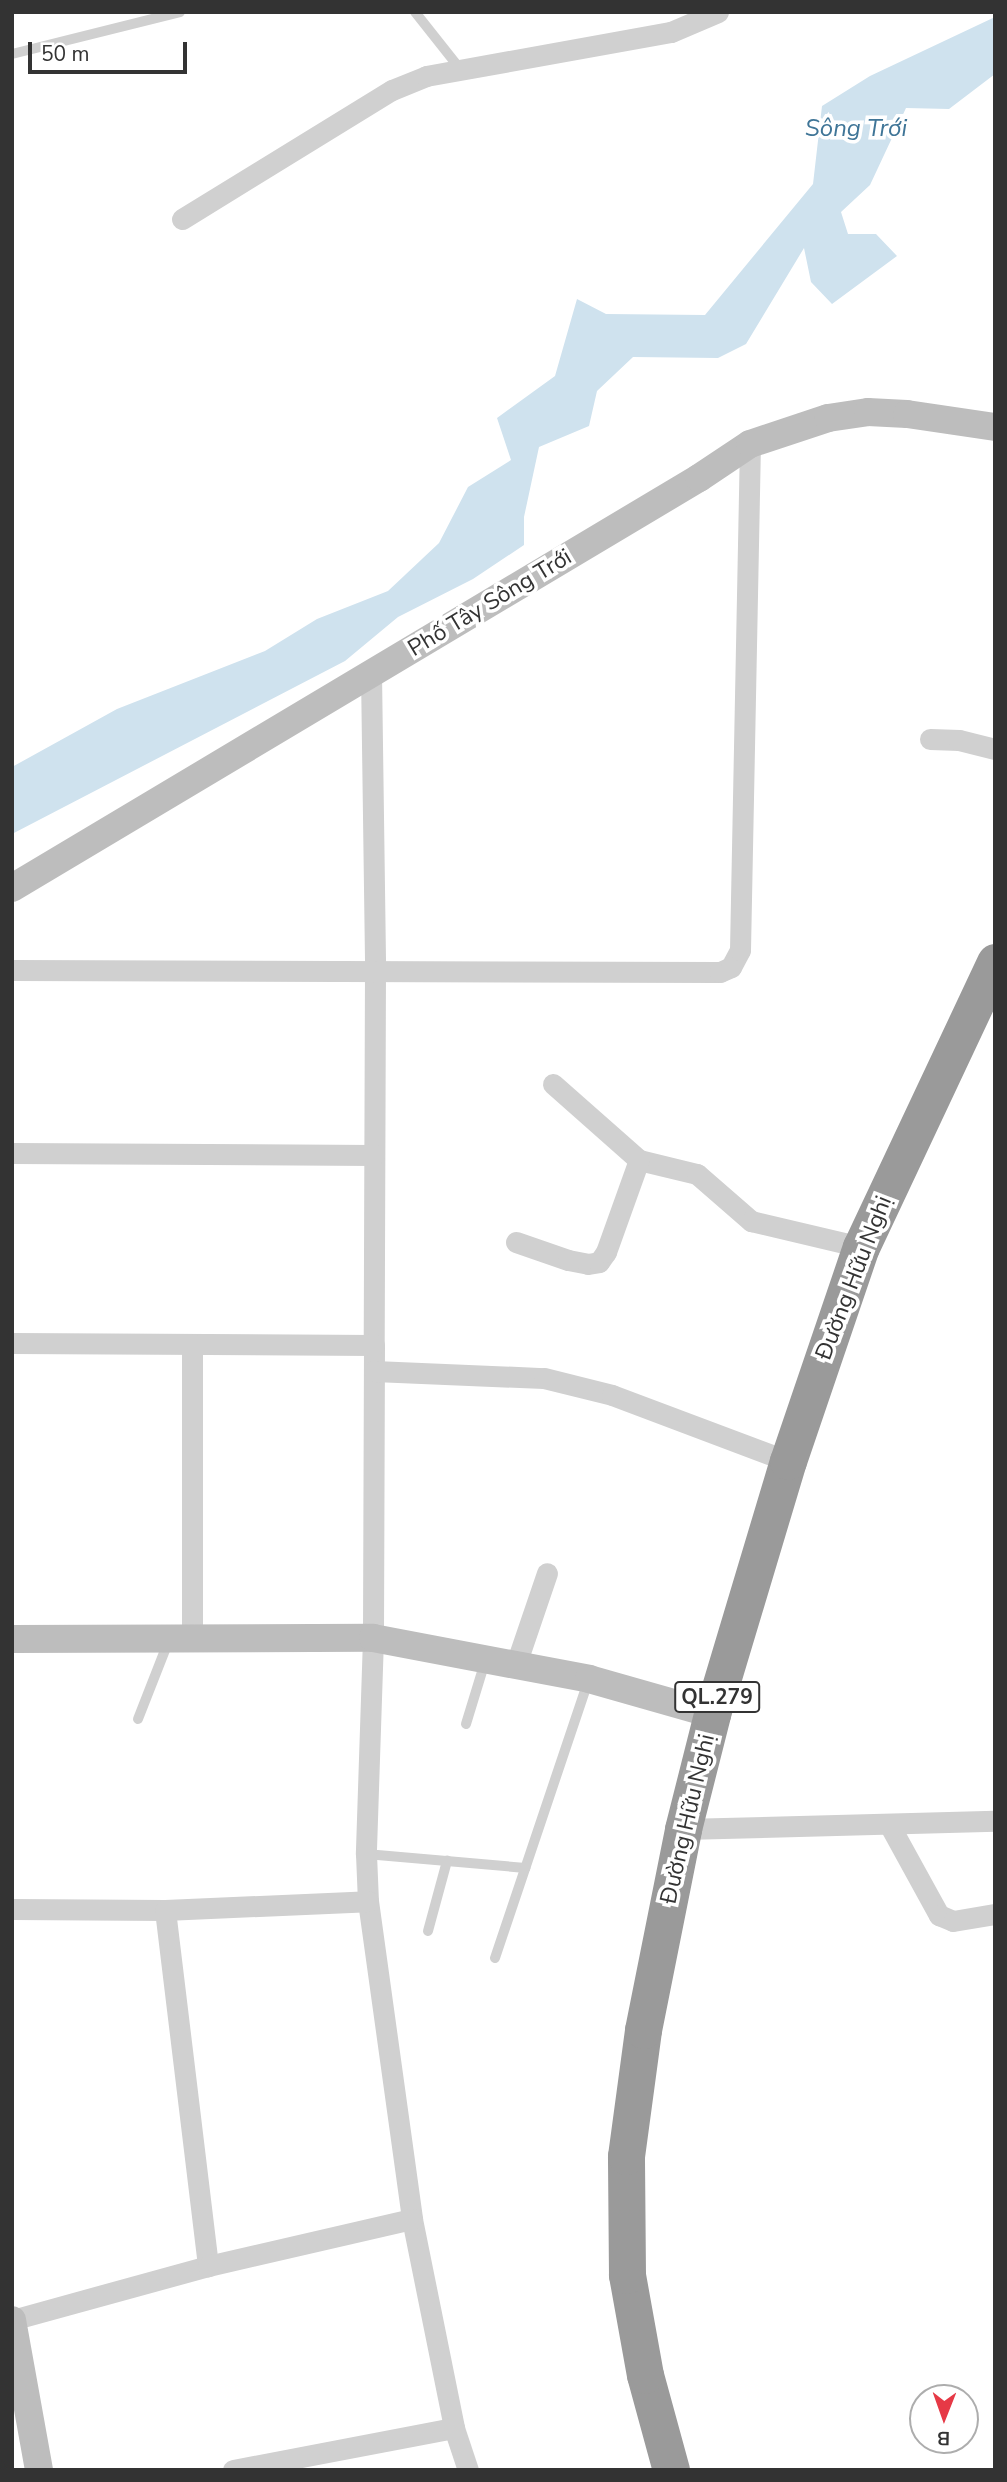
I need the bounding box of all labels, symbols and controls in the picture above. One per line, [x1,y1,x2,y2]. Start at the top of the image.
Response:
scale bar [32,28,191,72]
text: 50 m [41,40,90,68]
water label: Sông Trới [805,115,907,143]
street label: Phố Tây Sông Trới [403,543,577,663]
street label: Đường Hữu Nghị [810,1192,898,1364]
road number: QL.279 [673,1680,761,1714]
street label: Đường Hữu Nghị [655,1731,721,1907]
north arrow [909,2384,979,2454]
text: B [937,2425,950,2451]

